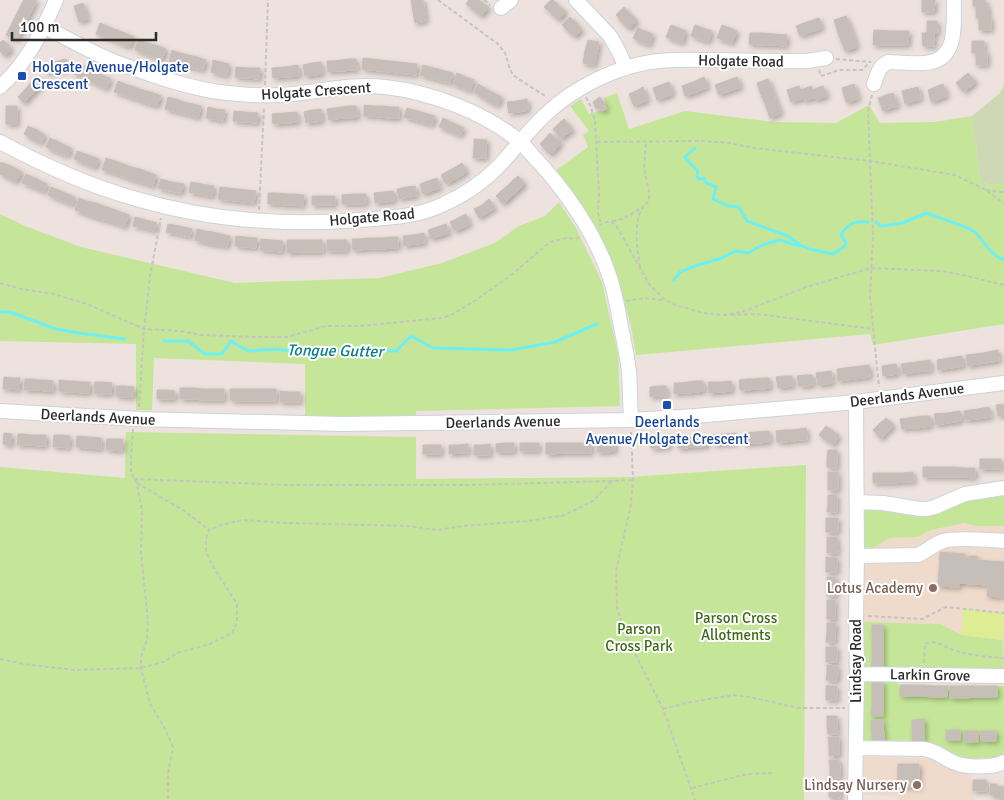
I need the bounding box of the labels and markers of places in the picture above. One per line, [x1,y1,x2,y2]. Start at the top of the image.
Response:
place label: Holgate Avenue/Holgate Crescent [32,58,189,93]
marker: Holgate Avenue/Holgate Crescent [16,70,28,82]
marker: Deerlands Avenue/Holgate Crescent [661,399,673,411]
place label: Deerlands Avenue/Holgate Crescent [585,413,749,448]
place label: Lotus Academy [827,579,923,597]
marker: Lotus Academy [927,582,939,594]
place label: Lindsay Nursery [804,776,907,794]
marker: Lindsay Nursery [911,779,923,791]

